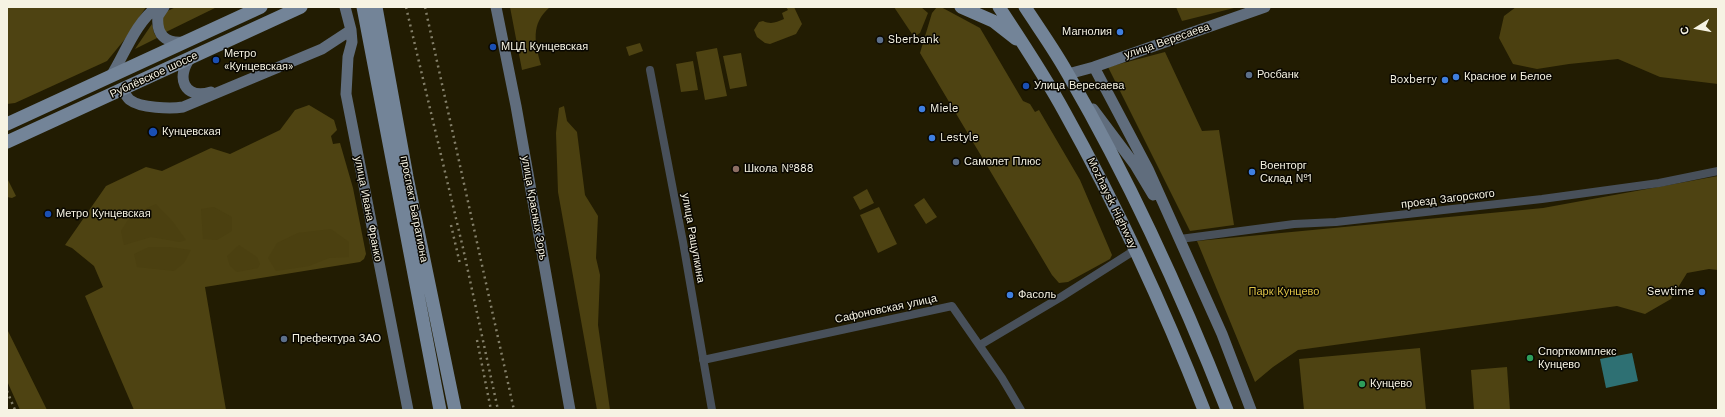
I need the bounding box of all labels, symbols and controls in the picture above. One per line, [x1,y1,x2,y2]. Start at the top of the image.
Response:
north arrow [1677,8,1717,48]
street label: улица Вересаева [1123,20,1211,62]
place label: Магнолия [1062,25,1112,39]
text: С [1678,25,1692,36]
marker: Магнолия [1115,27,1125,37]
place label: Sberbank [888,33,939,47]
marker: Sberbank [875,35,885,45]
place label: МЦД Кунцевская [501,40,588,54]
marker: МЦД Кунцевская [488,42,498,52]
place label: Метро «Кунцевская» [224,47,293,73]
street label: Рублёвское шоссе [108,49,200,101]
marker: Метро «Кунцевская» [211,55,221,65]
place label: Росбанк [1257,68,1299,82]
marker: Росбанк [1244,70,1254,80]
place label: Красное и Белое [1464,70,1552,84]
marker: Красное и Белое [1451,72,1461,82]
place label: Boxberry [1390,73,1437,87]
marker: Boxberry [1440,75,1450,85]
place label: Улица Вересаева [1034,79,1124,93]
marker: Улица Вересаева [1021,81,1031,91]
place label: Miele [930,102,958,116]
marker: Miele [917,104,927,114]
place label: Кунцевская [162,125,221,139]
marker: Кунцевская [147,126,159,138]
place label: Lestyle [940,131,979,145]
marker: Lestyle [927,133,937,143]
street label: улица Ивана Франко [351,155,385,263]
street label: проспект Багратиона [397,155,431,263]
street label: улица Красных Зорь [518,155,550,261]
place label: Самолет Плюс [964,155,1041,169]
street label: Mozhaysk Highway [1084,155,1140,251]
marker: Самолет Плюс [951,157,961,167]
place label: Военторг Склад №1 [1260,159,1312,185]
place label: Школа №888 [744,162,814,176]
marker: Школа №888 [731,164,741,174]
marker: Военторг Склад №1 [1247,167,1257,177]
street label: проезд Загорского [1400,187,1496,211]
street label: улица Ращупкина [679,192,707,284]
place label: Метро Кунцевская [56,207,151,221]
marker: Метро Кунцевская [43,209,53,219]
park label: Парк Кунцево [1249,285,1319,299]
place label: Sewtime [1647,285,1694,299]
marker: Sewtime [1697,287,1707,297]
place label: Фасоль [1018,288,1056,302]
marker: Фасоль [1005,290,1015,300]
street label: Сафоновская улица [834,292,938,326]
place label: Префектура ЗАО [292,332,381,346]
marker: Префектура ЗАО [279,334,289,344]
place label: Спорткомплекс Кунцево [1538,345,1616,371]
marker: Спорткомплекс Кунцево [1525,353,1535,363]
place label: Кунцево [1370,377,1412,391]
marker: Кунцево [1357,379,1367,389]

